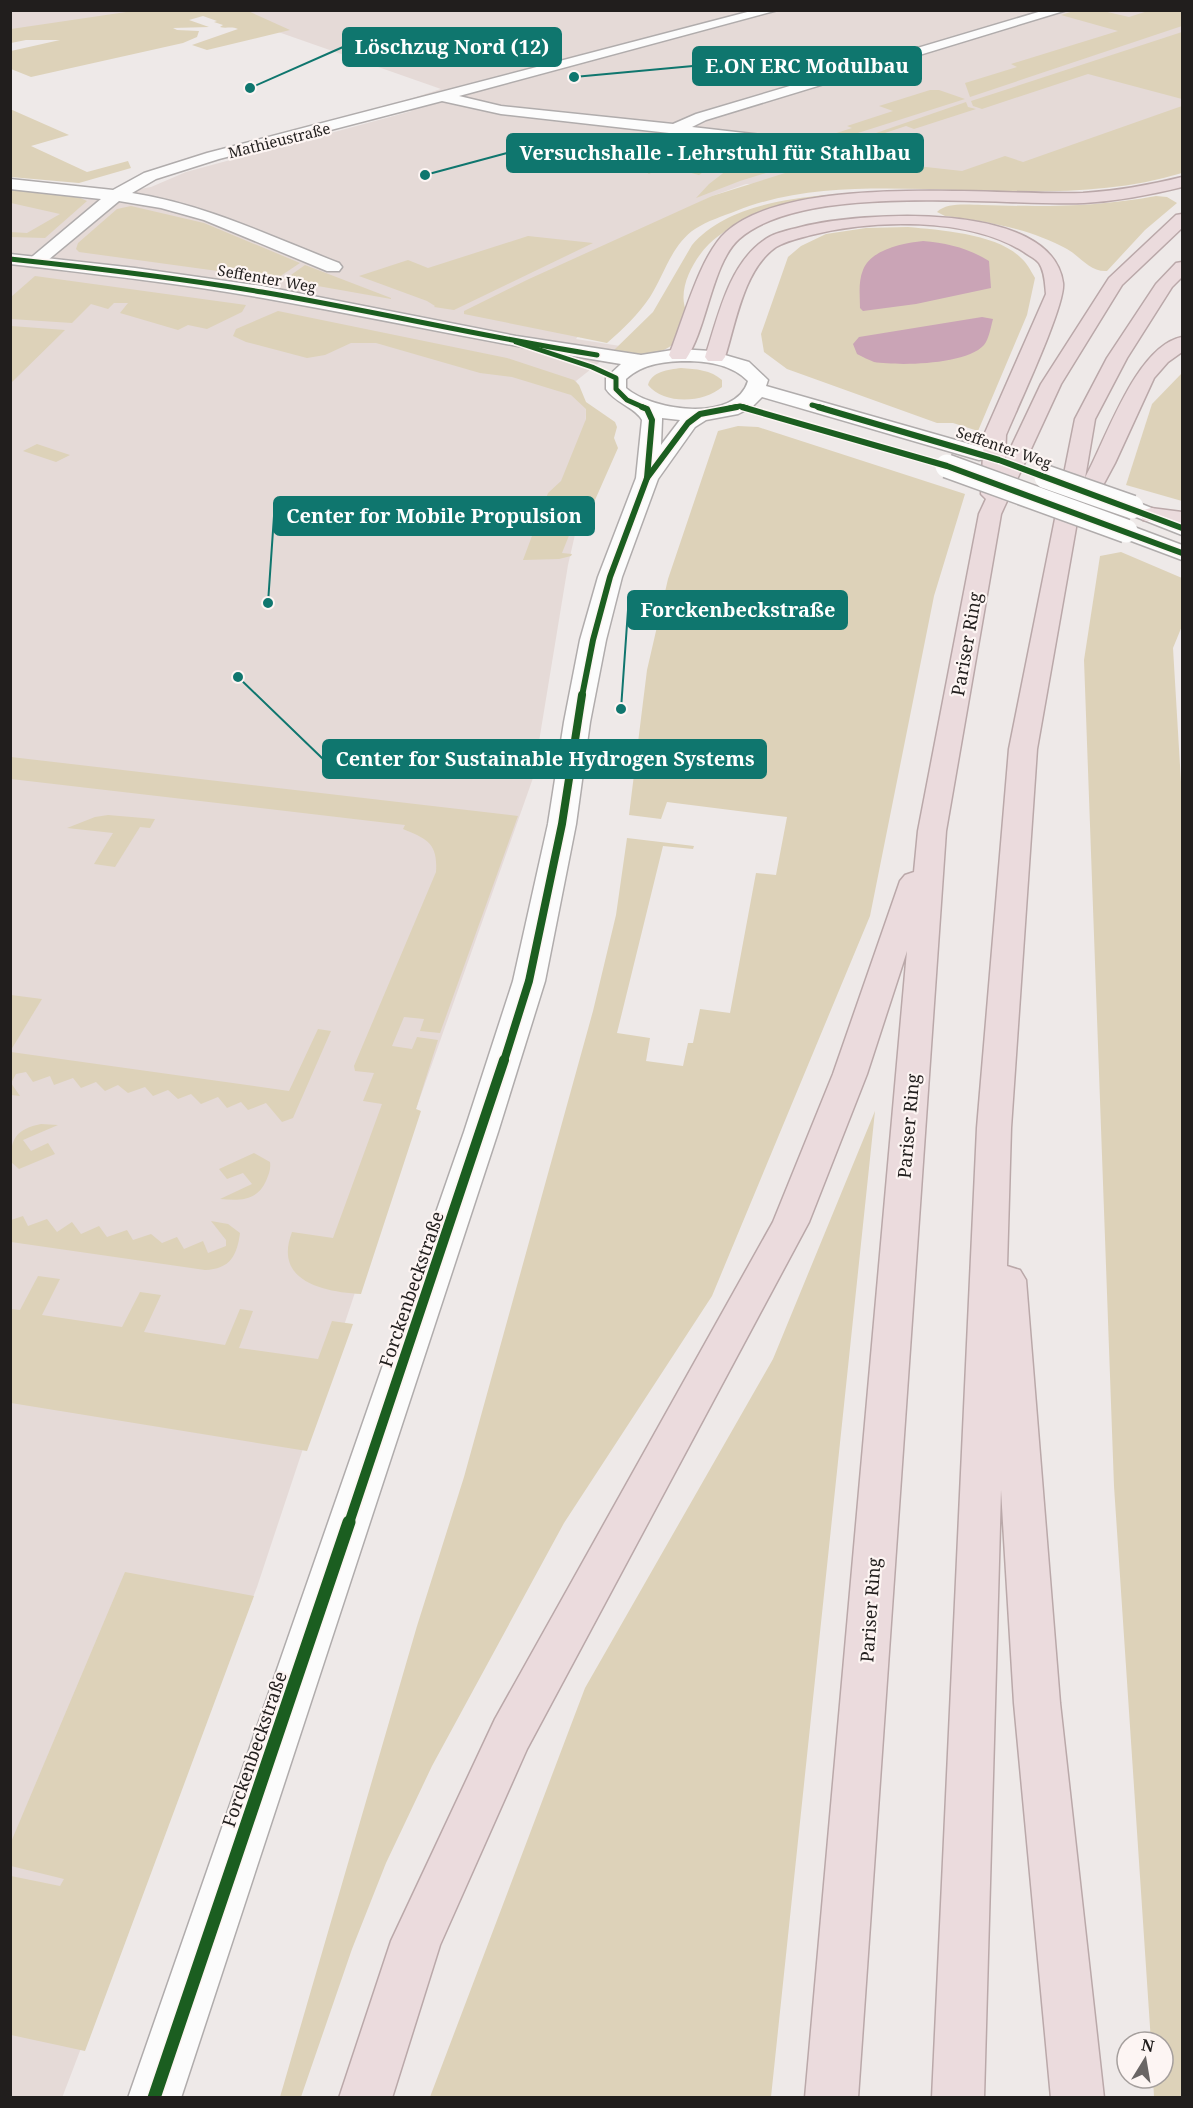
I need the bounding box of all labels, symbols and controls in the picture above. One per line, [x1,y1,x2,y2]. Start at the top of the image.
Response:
callout: Löschzug Nord (12) [343,28,561,66]
text: Löschzug Nord (12) [355,33,549,60]
callout: E.ON ERC Modulbau [693,47,921,85]
text: E.ON ERC Modulbau [705,52,909,79]
street label: Mathieustraße [226,118,332,162]
callout: Versuchshalle - Lehrstuhl für Stahlbau [507,134,923,172]
text: Versuchshalle - Lehrstuhl für Stahlbau [519,139,911,166]
street label: Seffenter Weg [216,259,318,297]
street label: Seffenter Weg [954,421,1054,473]
callout: Center for Mobile Propulsion [274,497,594,535]
text: Center for Mobile Propulsion [286,502,582,529]
street label: Pariser Ring [945,590,987,698]
callout: Forckenbeckstraße [628,591,847,629]
text: Forckenbeckstraße [640,596,836,623]
callout: Center for Sustainable Hydrogen Systems [323,740,766,778]
text: Center for Sustainable Hydrogen Systems [335,745,755,772]
street label: Pariser Ring [891,1072,925,1179]
street label: Forckenbeckstraße [373,1208,449,1370]
street label: Pariser Ring [854,1556,886,1663]
street label: Forckenbeckstraße [216,1668,292,1830]
north arrow [1115,2030,1175,2090]
text: N [1140,2033,1157,2057]

